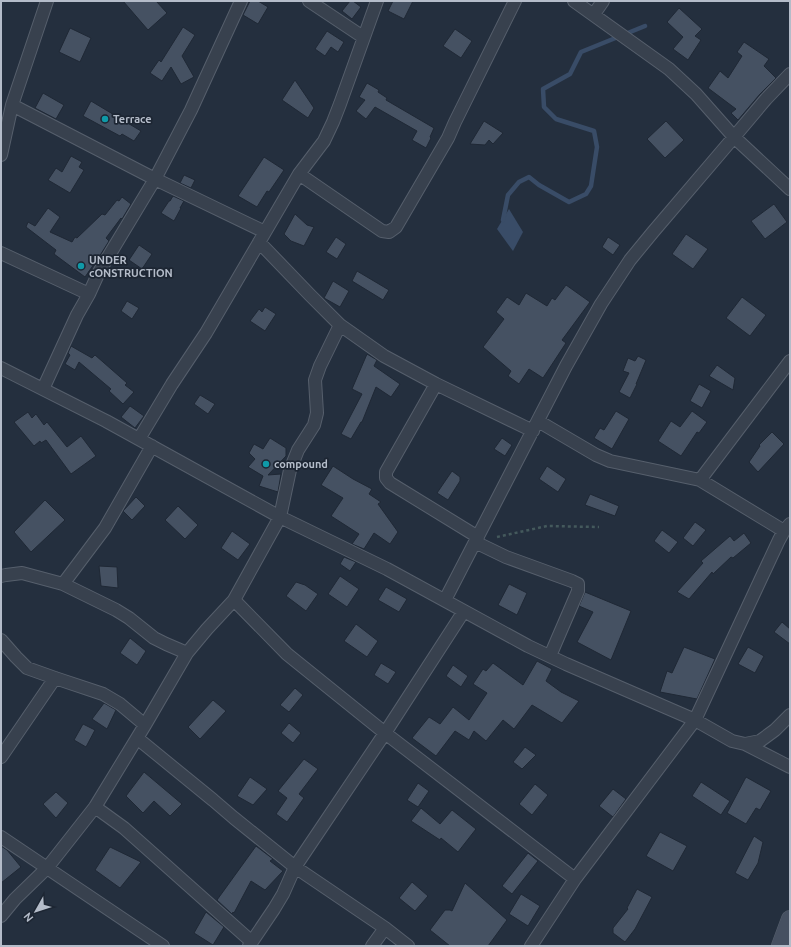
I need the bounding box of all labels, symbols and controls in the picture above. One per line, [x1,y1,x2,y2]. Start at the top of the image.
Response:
place label: Terrace [113,113,152,125]
marker: Terrace [100,114,110,124]
place label: UNDER cONSTRUCTION [89,254,173,279]
marker: UNDER cONSTRUCTION [76,261,86,271]
place label: compound [274,458,328,470]
marker: compound [261,459,271,469]
north arrow [16,891,56,931]
text: N [21,910,35,924]

